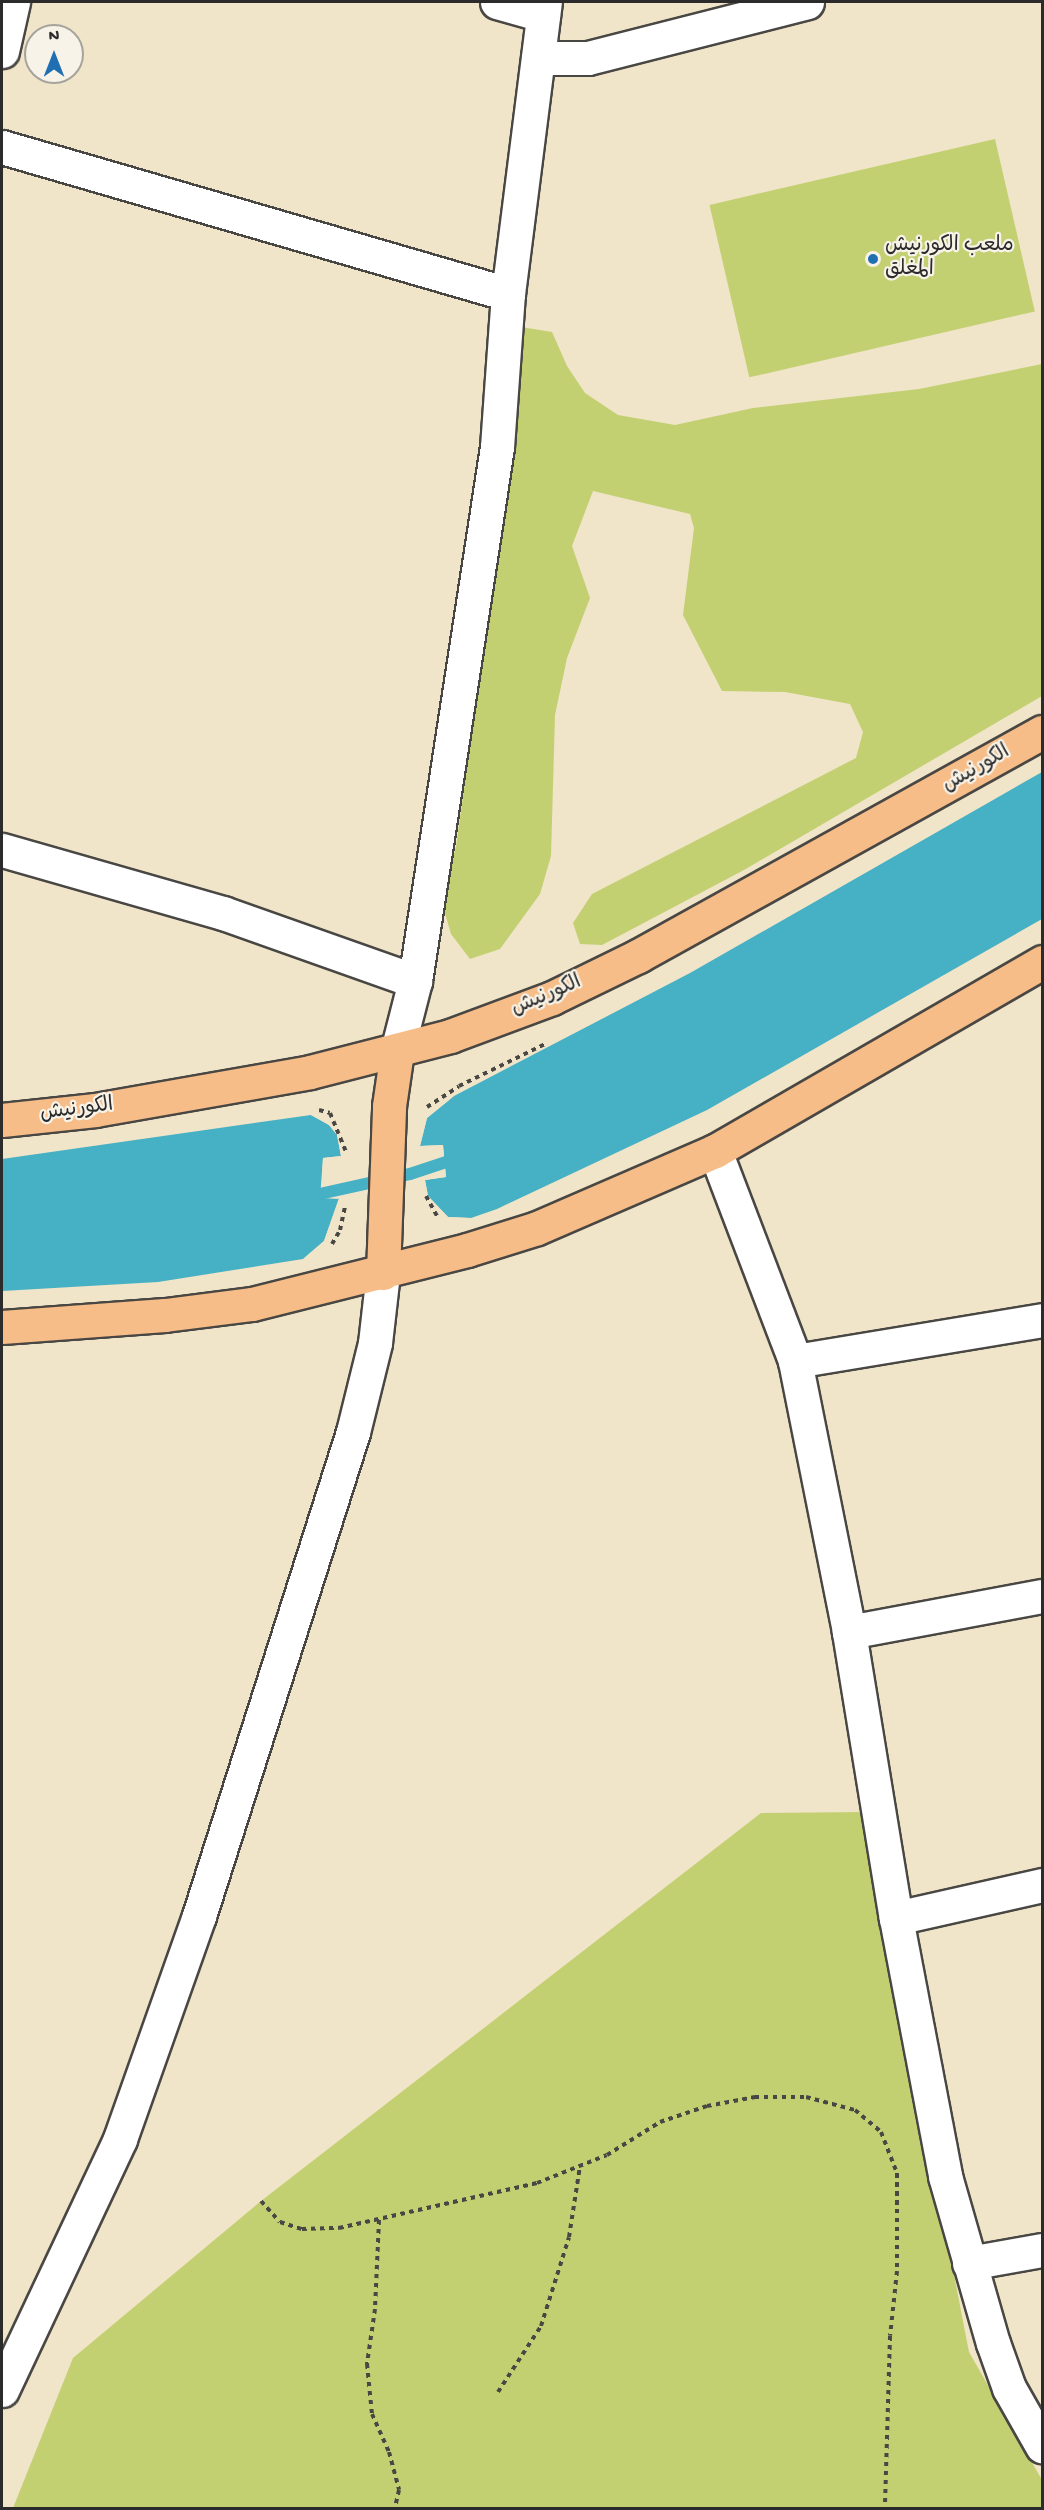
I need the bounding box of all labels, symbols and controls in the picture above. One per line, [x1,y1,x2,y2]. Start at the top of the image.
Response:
north arrow [24,24,84,84]
text: N [49,28,59,47]
place label: ملعب الكورنيش المغلق [885,234,1014,284]
marker: ملعب الكورنيش المغلق [866,252,880,266]
street label: الكورنيش [939,741,1015,799]
street label: الكورنيش [508,971,586,1023]
street label: الكورنيش [39,1094,115,1128]

